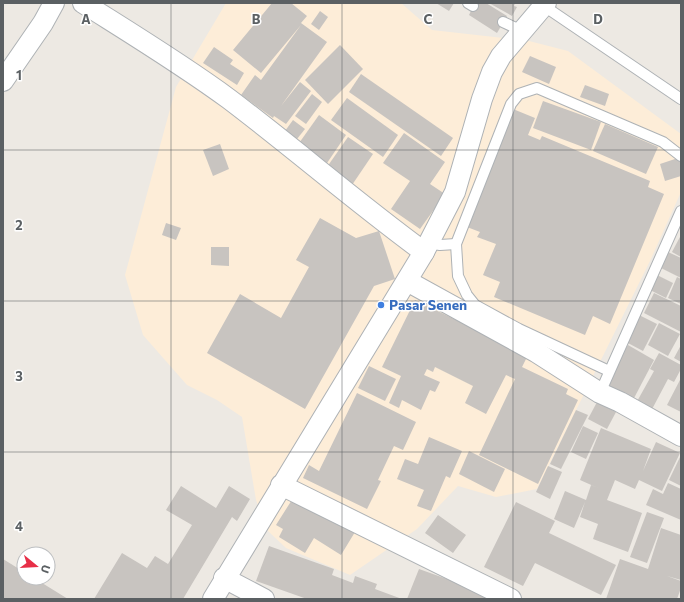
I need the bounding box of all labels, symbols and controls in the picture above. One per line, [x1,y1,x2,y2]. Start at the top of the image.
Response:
text: A [81,11,91,27]
text: B [252,11,261,27]
text: C [424,11,433,27]
text: D [593,11,603,27]
text: 1 [16,67,22,83]
text: 2 [15,217,23,233]
place label: Pasar Senen [389,296,467,313]
marker: Pasar Senen [376,300,386,310]
text: 3 [15,368,23,384]
text: 4 [15,518,23,534]
north arrow [16,546,56,586]
text: U [39,563,53,575]

